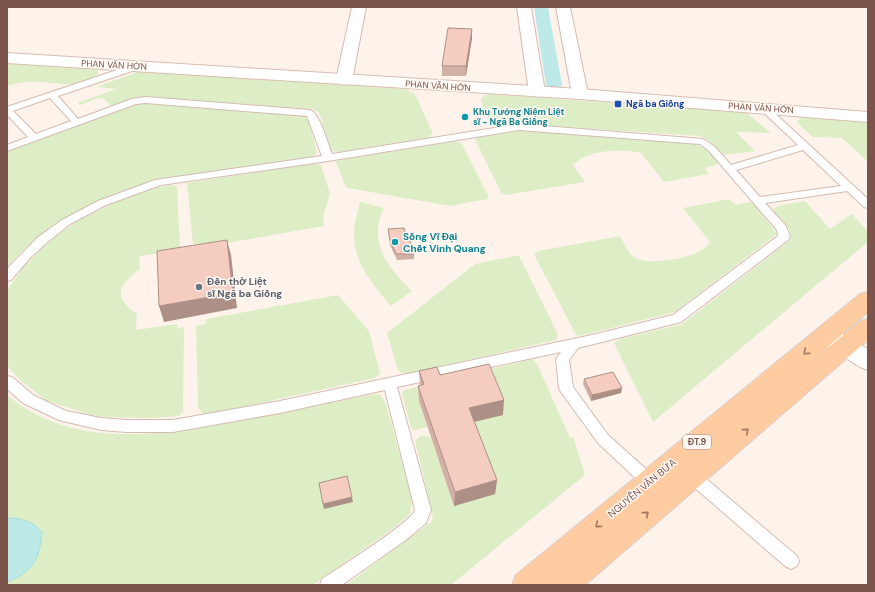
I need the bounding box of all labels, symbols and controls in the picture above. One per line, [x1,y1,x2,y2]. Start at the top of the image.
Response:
street label: PHAN VĂN HỚN [81,57,147,73]
street label: PHAN VĂN HỚN [405,78,471,94]
place label: Ngã ba Giồng [626,98,684,110]
marker: Ngã ba Giồng [613,99,623,109]
street label: PHAN VĂN HỚN [728,100,794,116]
place label: Khu Tưởng Niệm Liệt sĩ - Ngã Ba Giồng [473,106,565,128]
marker: Khu Tưởng Niệm Liệt sĩ - Ngã Ba Giồng [460,112,470,122]
place label: Sống Vĩ Đại Chết Vinh Quang [403,230,486,255]
marker: Sống Vĩ Đại Chết Vinh Quang [390,237,400,247]
place label: Đền thờ Liệt sĩ Ngã ba Giồng [207,275,282,300]
marker: Đền thờ Liệt sĩ Ngã ba Giồng [194,282,204,292]
one-way arrow [803,348,810,355]
one-way arrow [741,428,748,435]
road number: ĐT.9 [683,435,711,449]
street label: NGUYỄN VĂN BỨA [605,455,679,520]
one-way arrow [641,512,649,519]
one-way arrow [596,520,603,527]

